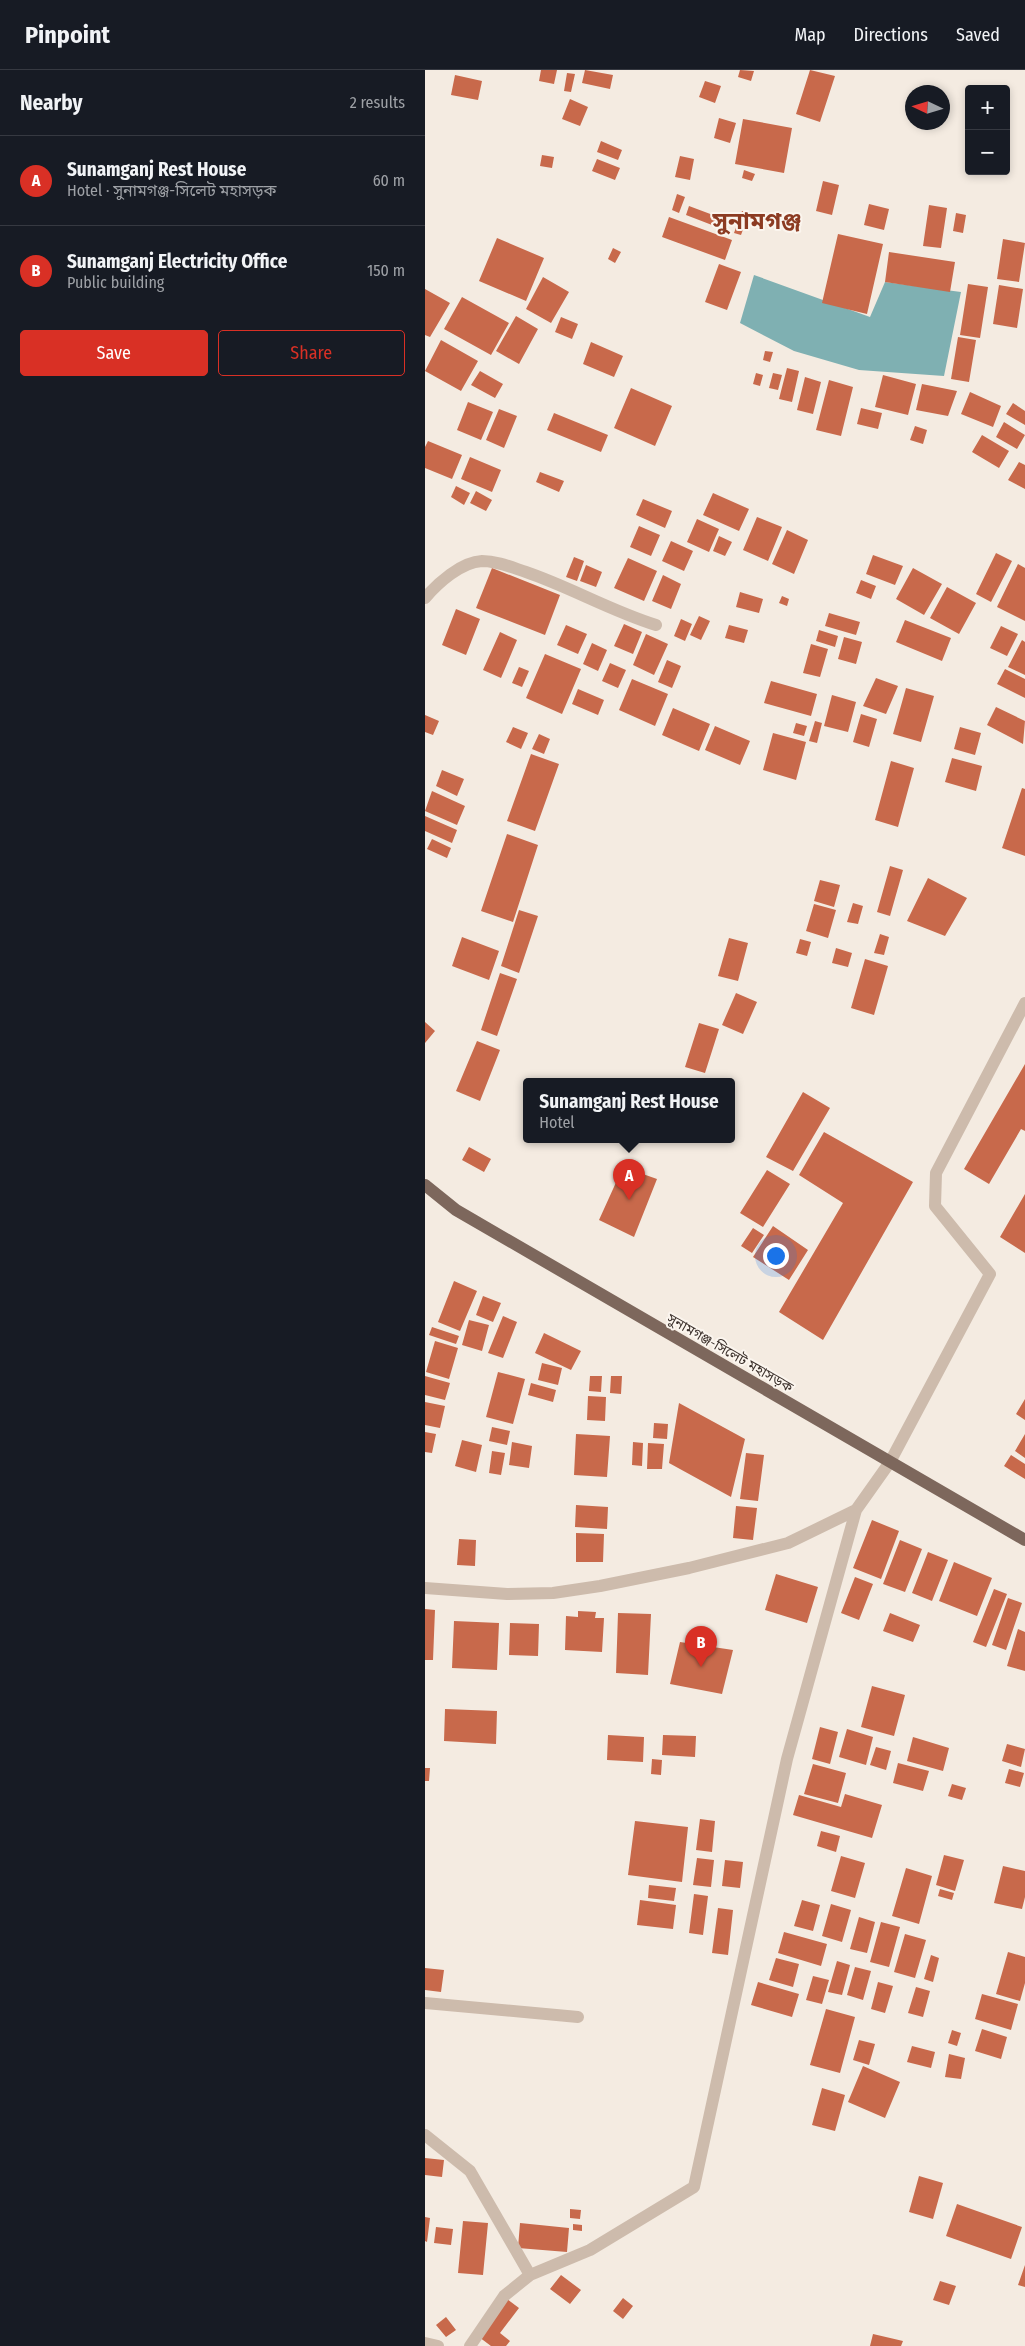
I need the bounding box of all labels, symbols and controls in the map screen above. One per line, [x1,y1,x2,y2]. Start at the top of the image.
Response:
text: Pinpoint [25,21,110,49]
text: Map [794,24,826,46]
text: Directions [854,24,928,46]
text: Saved [956,24,1000,46]
north arrow [905,85,950,130]
map controls [965,85,1010,175]
button: + [965,85,1010,130]
text: Nearby [20,90,82,116]
text: 2 results [350,93,405,112]
button: − [965,130,1010,175]
text: Sunamganj Rest House [67,158,246,181]
text: A [32,171,40,190]
text: 60 m [373,171,405,190]
text: Hotel · সুনামগঞ্জ-সিলেট মহাসড়ক [67,181,276,200]
district label: সুনামগঞ্জ [712,207,801,235]
text: Sunamganj Electricity Office [67,250,287,273]
text: B [32,261,40,280]
text: 150 m [367,261,405,280]
text: Public building [67,273,164,292]
button: Save [20,330,208,376]
button: Share [218,330,405,376]
popup [523,1078,735,1143]
text: Sunamganj Rest House [539,1090,719,1113]
text: Hotel [539,1113,575,1132]
pin: A [613,1159,645,1200]
your location [763,1243,789,1269]
street label: সুনামগঞ্জ-সিলেট মহাসড়ক [663,1309,797,1396]
pin: B [685,1626,717,1667]

